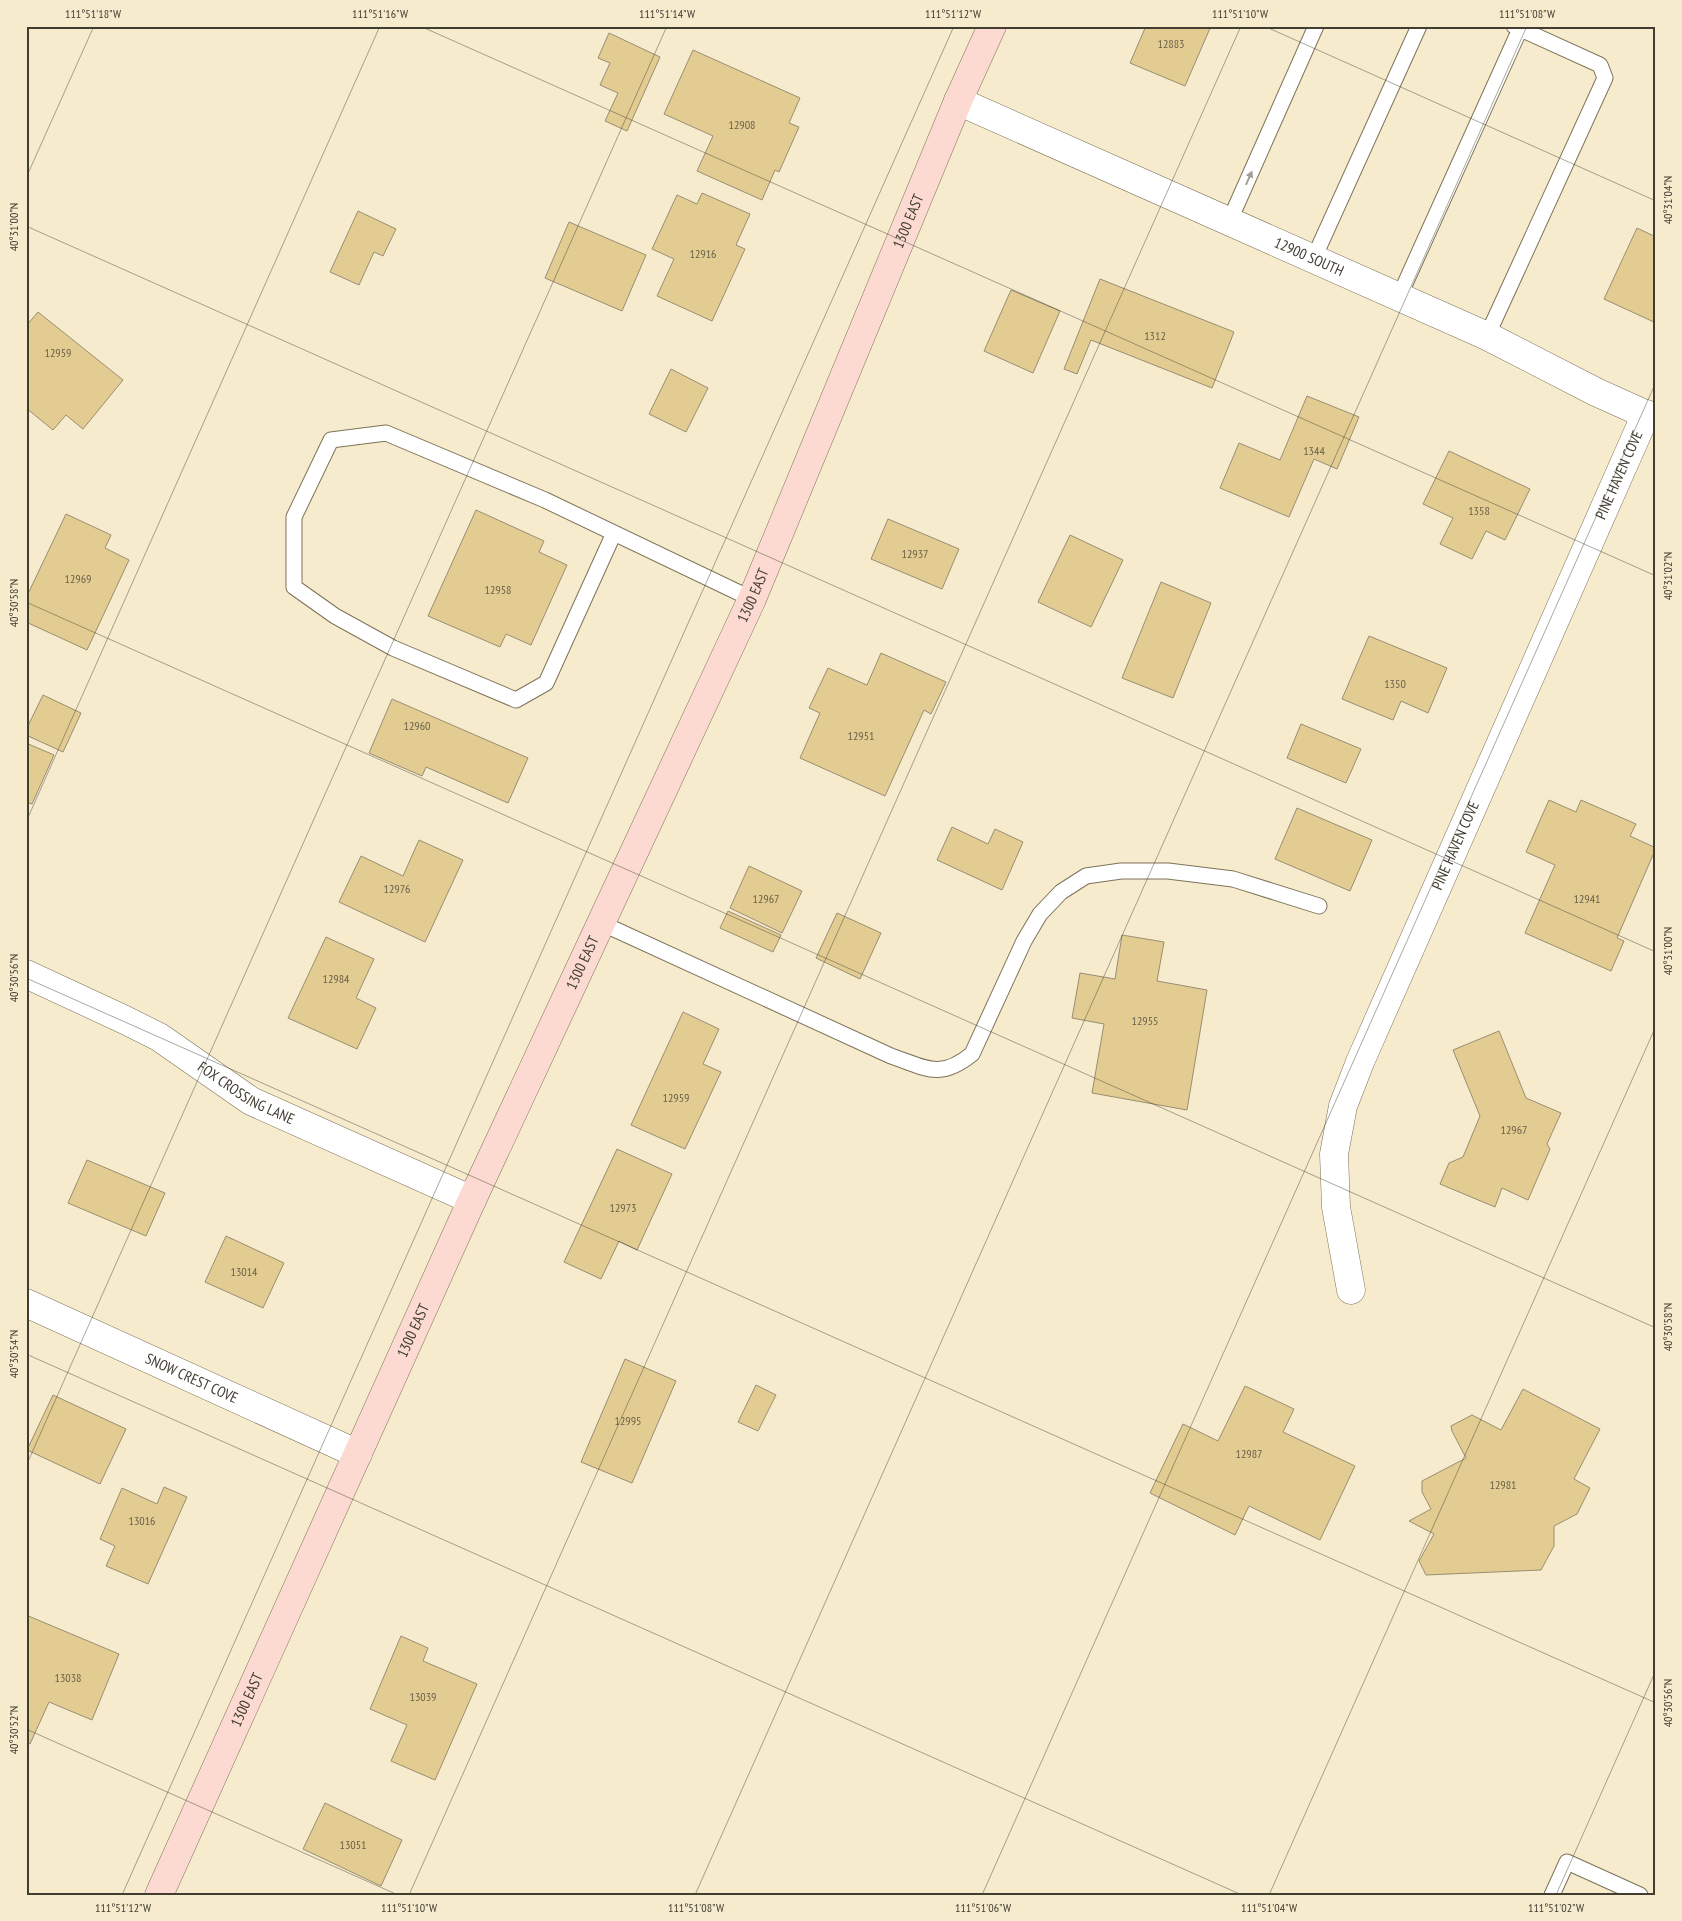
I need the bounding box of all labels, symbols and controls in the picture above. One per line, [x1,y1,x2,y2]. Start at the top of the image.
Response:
text: 111°51'18"W [65,6,121,21]
text: 111°51'16"W [352,6,408,21]
text: 111°51'14"W [639,6,695,21]
text: 111°51'12"W [925,6,981,21]
text: 111°51'10"W [1212,6,1268,21]
text: 111°51'08"W [1499,6,1555,21]
house number: 12883 [1157,36,1185,51]
house number: 12908 [728,117,756,132]
one-way arrow [1245,171,1253,185]
text: 40°31'04"N [1660,176,1675,224]
street label: 1300 EAST [888,191,928,251]
text: 40°31'00"N [6,203,21,251]
street label: 12900 SOUTH [1271,233,1347,280]
house number: 12916 [689,246,717,261]
house number: 1312 [1144,328,1166,343]
house number: 12959 [44,345,72,360]
street label: PINE HAVEN COVE [1591,428,1646,522]
house number: 1344 [1303,443,1325,458]
house number: 1358 [1468,503,1490,518]
house number: 12937 [901,546,929,561]
text: 40°31'02"N [1660,552,1675,600]
street label: 1300 EAST [732,565,773,625]
house number: 12969 [64,571,92,586]
text: 40°30'58"N [6,579,21,627]
house number: 12958 [484,582,512,597]
house number: 1350 [1384,676,1406,691]
house number: 12960 [403,718,431,733]
house number: 12951 [847,728,875,743]
street label: PINE HAVEN COVE [1427,798,1483,893]
house number: 12976 [383,881,411,896]
house number: 12967 [752,891,780,906]
house number: 12941 [1573,891,1601,906]
text: 40°31'00"N [1660,927,1675,975]
street label: 1300 EAST [561,932,603,992]
text: 40°30'56"N [6,954,21,1002]
house number: 12984 [322,971,350,986]
house number: 12955 [1131,1013,1159,1028]
street label: FOX CROSSING LANE [194,1057,297,1128]
house number: 12959 [662,1090,690,1105]
house number: 12967 [1500,1122,1528,1137]
house number: 12973 [609,1200,637,1215]
house number: 13014 [230,1264,258,1279]
street label: 1300 EAST [392,1300,433,1360]
text: 40°30'58"N [1660,1303,1675,1351]
text: 40°30'54"N [6,1330,21,1378]
street label: SNOW CREST COVE [143,1349,241,1407]
house number: 12995 [614,1413,642,1428]
house number: 12987 [1235,1446,1263,1461]
house number: 12981 [1489,1477,1517,1492]
house number: 13016 [128,1513,156,1528]
house number: 13038 [54,1670,82,1685]
street label: 1300 EAST [226,1670,267,1730]
text: 40°30'56"N [1660,1679,1675,1727]
house number: 13039 [409,1689,437,1704]
text: 40°30'52"N [6,1706,21,1754]
house number: 13051 [339,1837,367,1852]
text: 111°51'12"W [95,1900,151,1915]
text: 111°51'10"W [381,1900,437,1915]
text: 111°51'08"W [668,1900,724,1915]
text: 111°51'06"W [955,1900,1011,1915]
text: 111°51'04"W [1241,1900,1297,1915]
text: 111°51'02"W [1528,1900,1584,1915]

